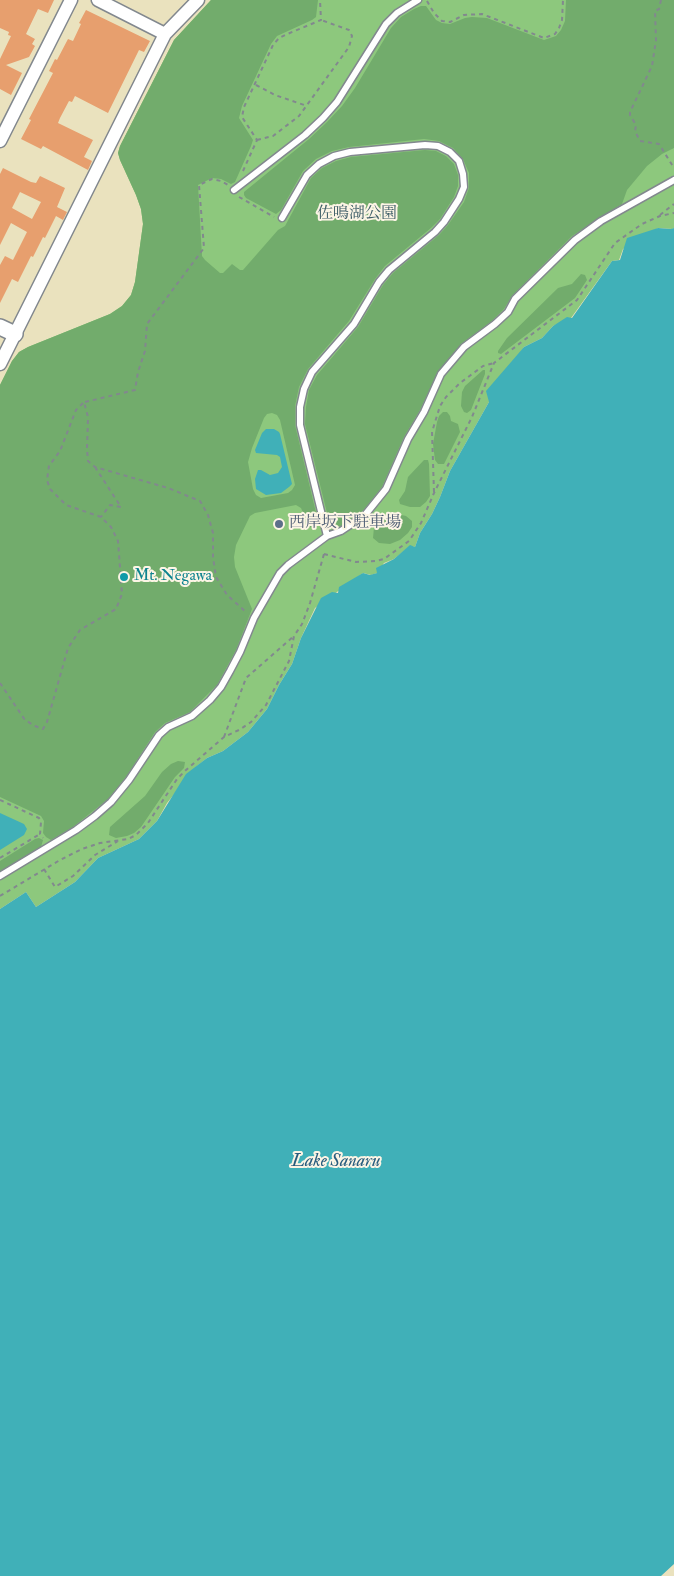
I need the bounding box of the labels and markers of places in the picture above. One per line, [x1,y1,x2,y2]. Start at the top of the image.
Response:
place label: 西岸坂下駐車場 [289,514,401,534]
marker: 西岸坂下駐車場 [273,518,285,530]
place label: Mt. Negawa [134,567,212,587]
marker: Mt. Negawa [118,571,130,583]

